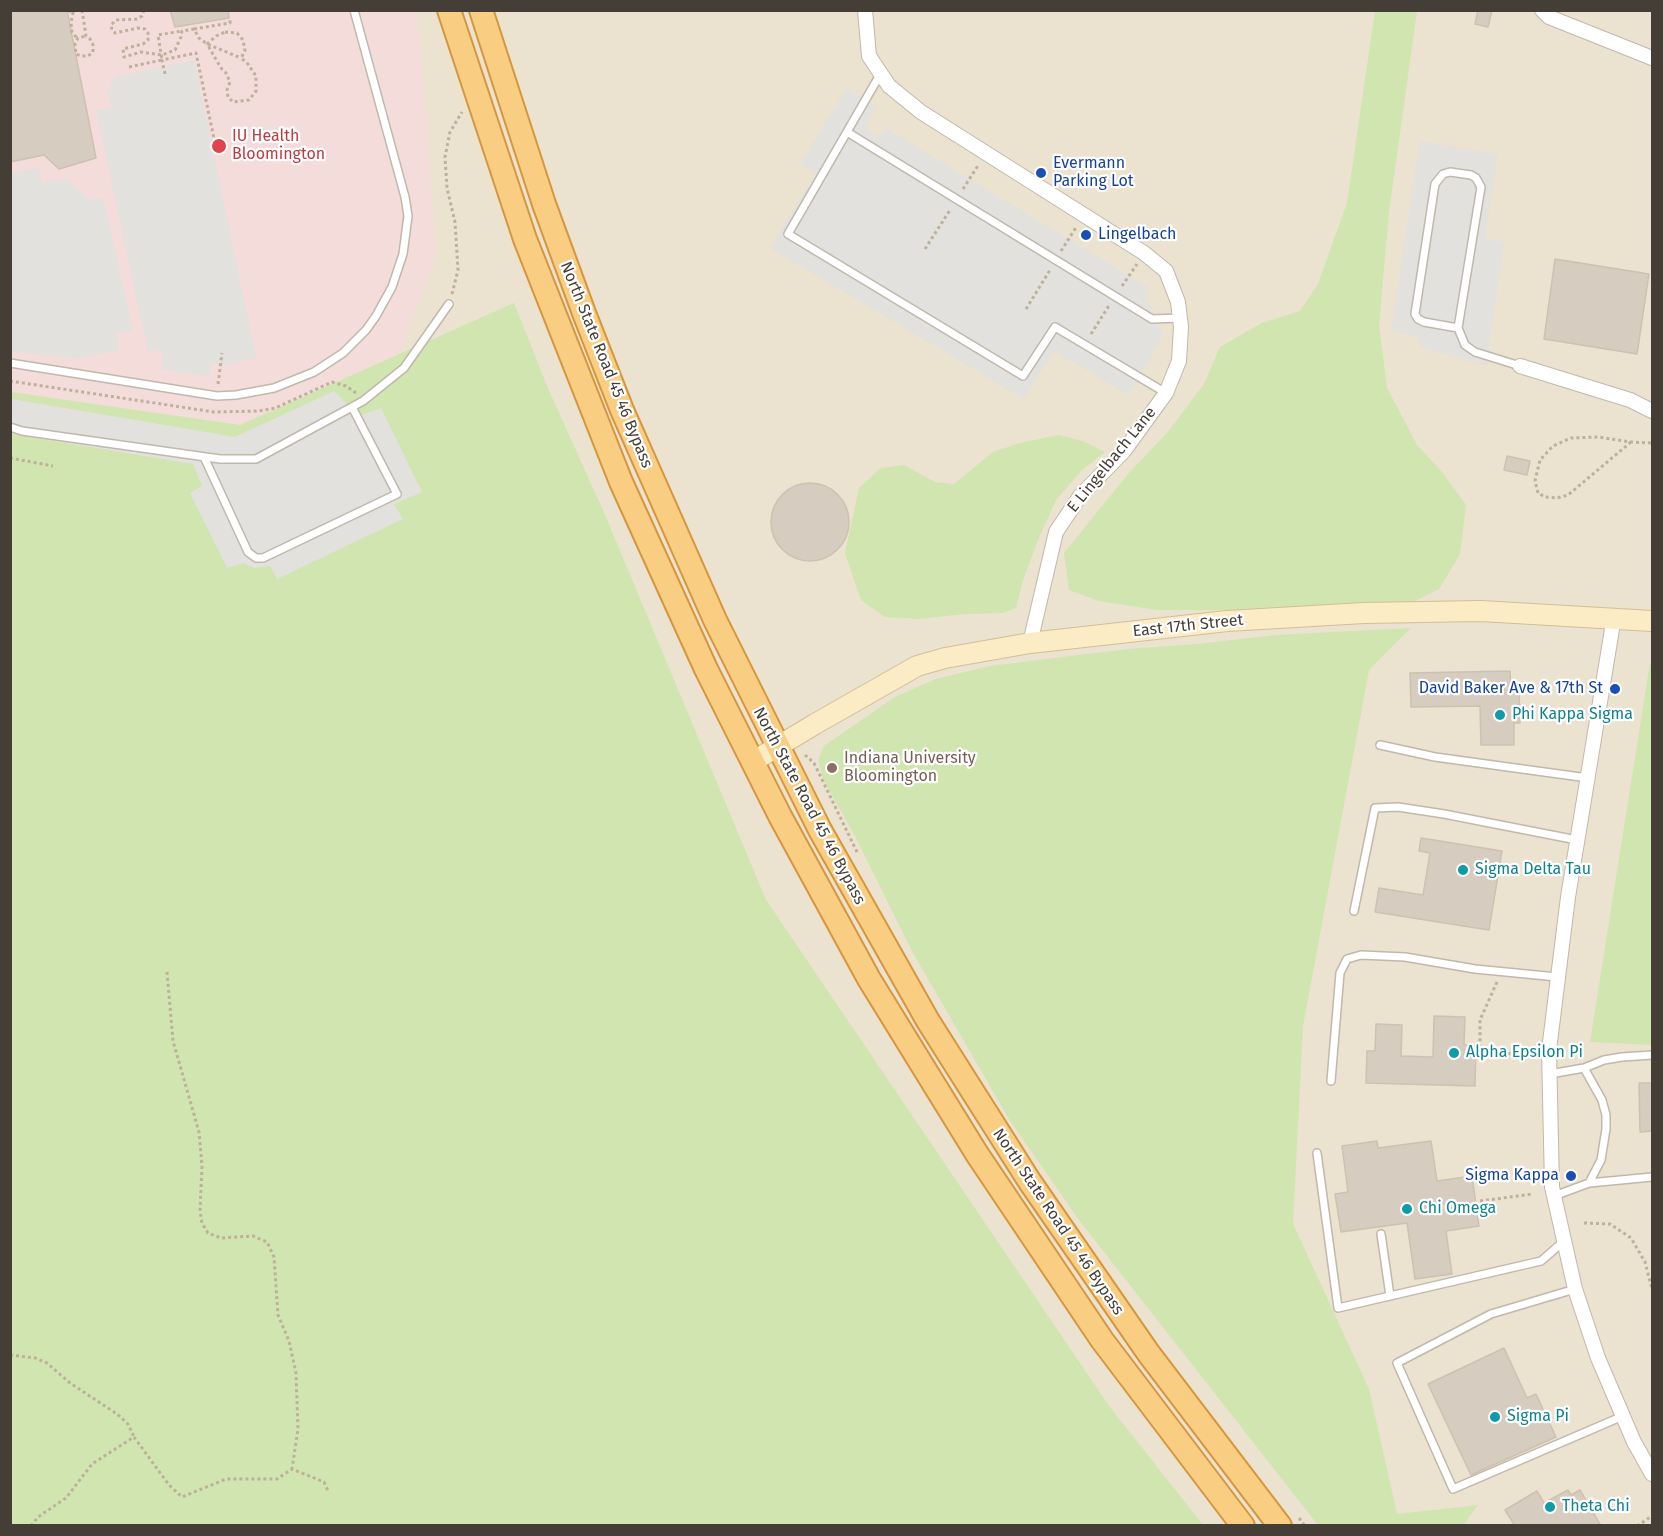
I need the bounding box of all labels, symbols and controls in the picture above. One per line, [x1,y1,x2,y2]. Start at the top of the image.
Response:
place label: IU Health Bloomington [232,127,325,165]
marker: IU Health Bloomington [210,137,228,155]
place label: Evermann Parking Lot [1053,154,1134,192]
marker: Evermann Parking Lot [1034,166,1048,180]
place label: Lingelbach [1098,225,1176,245]
marker: Lingelbach [1079,228,1093,242]
street label: North State Road 45 46 Bypass [556,259,656,471]
street label: E Lingelbach Lane [1064,403,1160,517]
street label: East 17th Street [1132,611,1244,641]
place label: David Baker Ave & 17th St [1419,679,1603,699]
marker: David Baker Ave & 17th St [1608,682,1622,696]
street label: North State Road 45 46 Bypass [749,704,869,908]
place label: Phi Kappa Sigma [1512,705,1633,725]
marker: Phi Kappa Sigma [1493,708,1507,722]
place label: Indiana University Bloomington [844,749,976,787]
marker: Indiana University Bloomington [825,761,839,775]
place label: Sigma Delta Tau [1475,860,1591,880]
marker: Sigma Delta Tau [1456,863,1470,877]
place label: Alpha Epsilon Pi [1466,1043,1583,1063]
marker: Alpha Epsilon Pi [1447,1046,1461,1060]
street label: North State Road 45 46 Bypass [988,1125,1128,1319]
place label: Sigma Kappa [1465,1166,1559,1186]
marker: Sigma Kappa [1564,1169,1578,1183]
place label: Chi Omega [1419,1199,1496,1219]
marker: Chi Omega [1400,1202,1414,1216]
place label: Sigma Pi [1507,1407,1569,1427]
marker: Sigma Pi [1488,1410,1502,1424]
place label: Theta Chi [1562,1497,1630,1517]
marker: Theta Chi [1543,1500,1557,1514]

